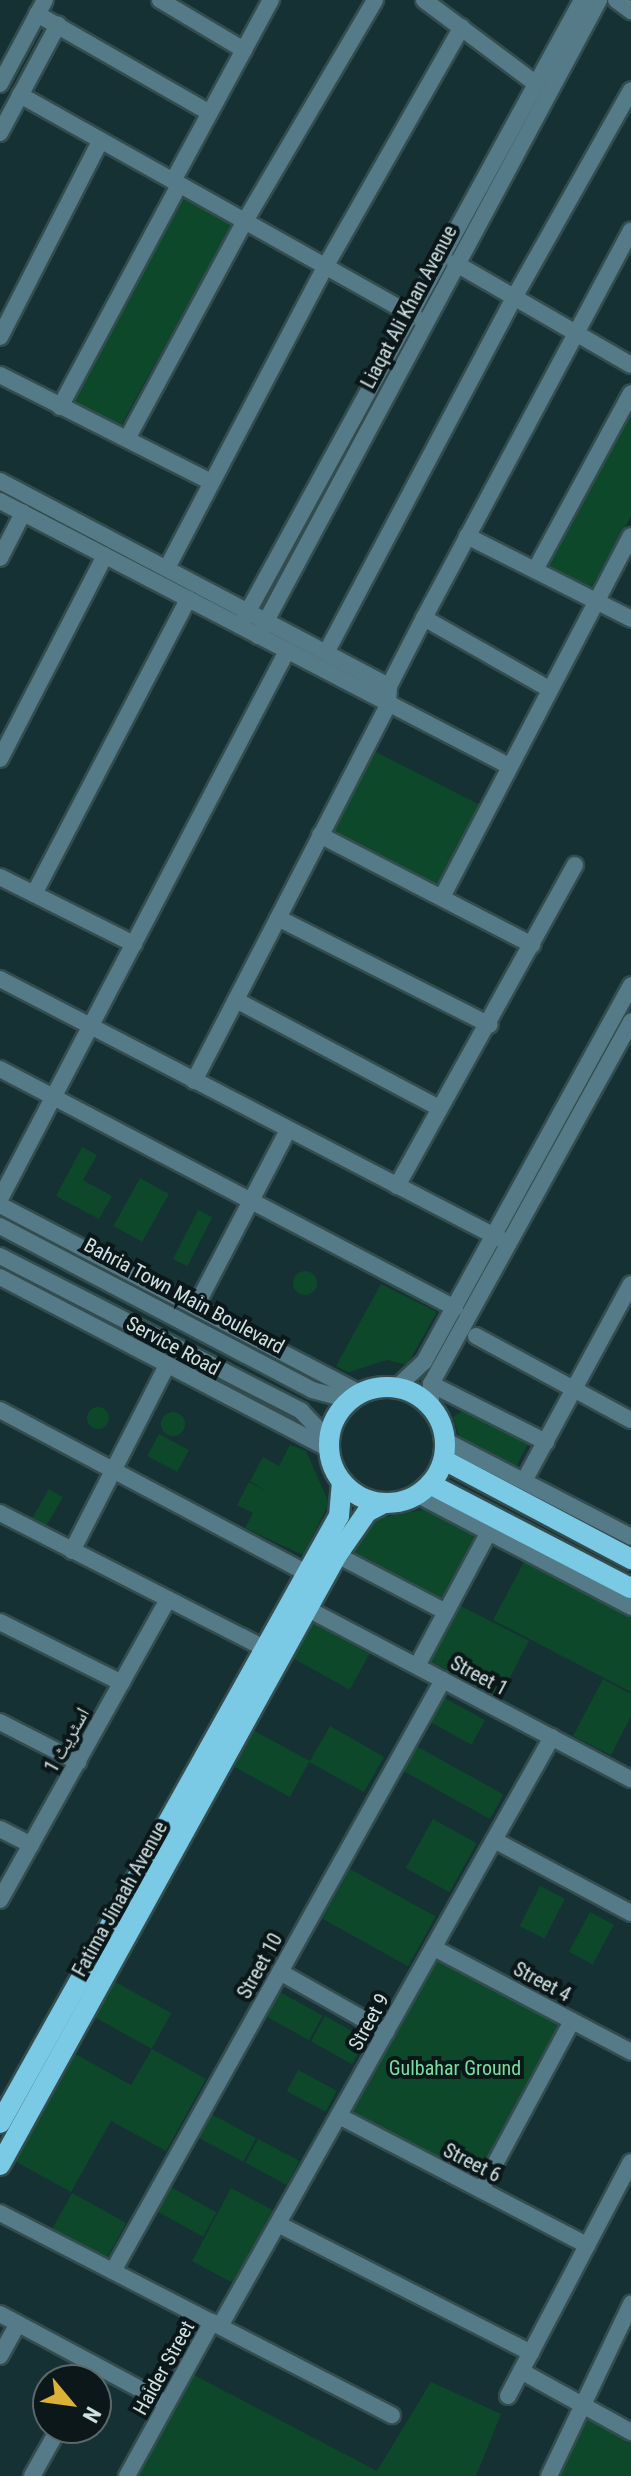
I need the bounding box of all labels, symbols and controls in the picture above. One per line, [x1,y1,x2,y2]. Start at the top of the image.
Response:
street label: Liaqat Ali Khan Avenue [356,221,462,393]
street label: Bahria Town Main Boulevard [80,1233,288,1359]
street label: Service Road [122,1311,224,1381]
street label: Street 1 [446,1651,512,1701]
street label: اسٹریٹ 1 [39,1703,95,1777]
street label: Fatima Jinaah Avenue [67,1817,173,1981]
street label: Street 10 [232,1929,288,2003]
street label: Street 4 [509,1957,575,2007]
street label: Street 9 [344,1989,394,2055]
park label: Gulbahar Ground [389,2056,521,2080]
street label: Street 6 [439,2138,505,2188]
street label: Haider Street [128,2317,200,2419]
north arrow [32,2364,112,2444]
text: N [77,2403,106,2427]

